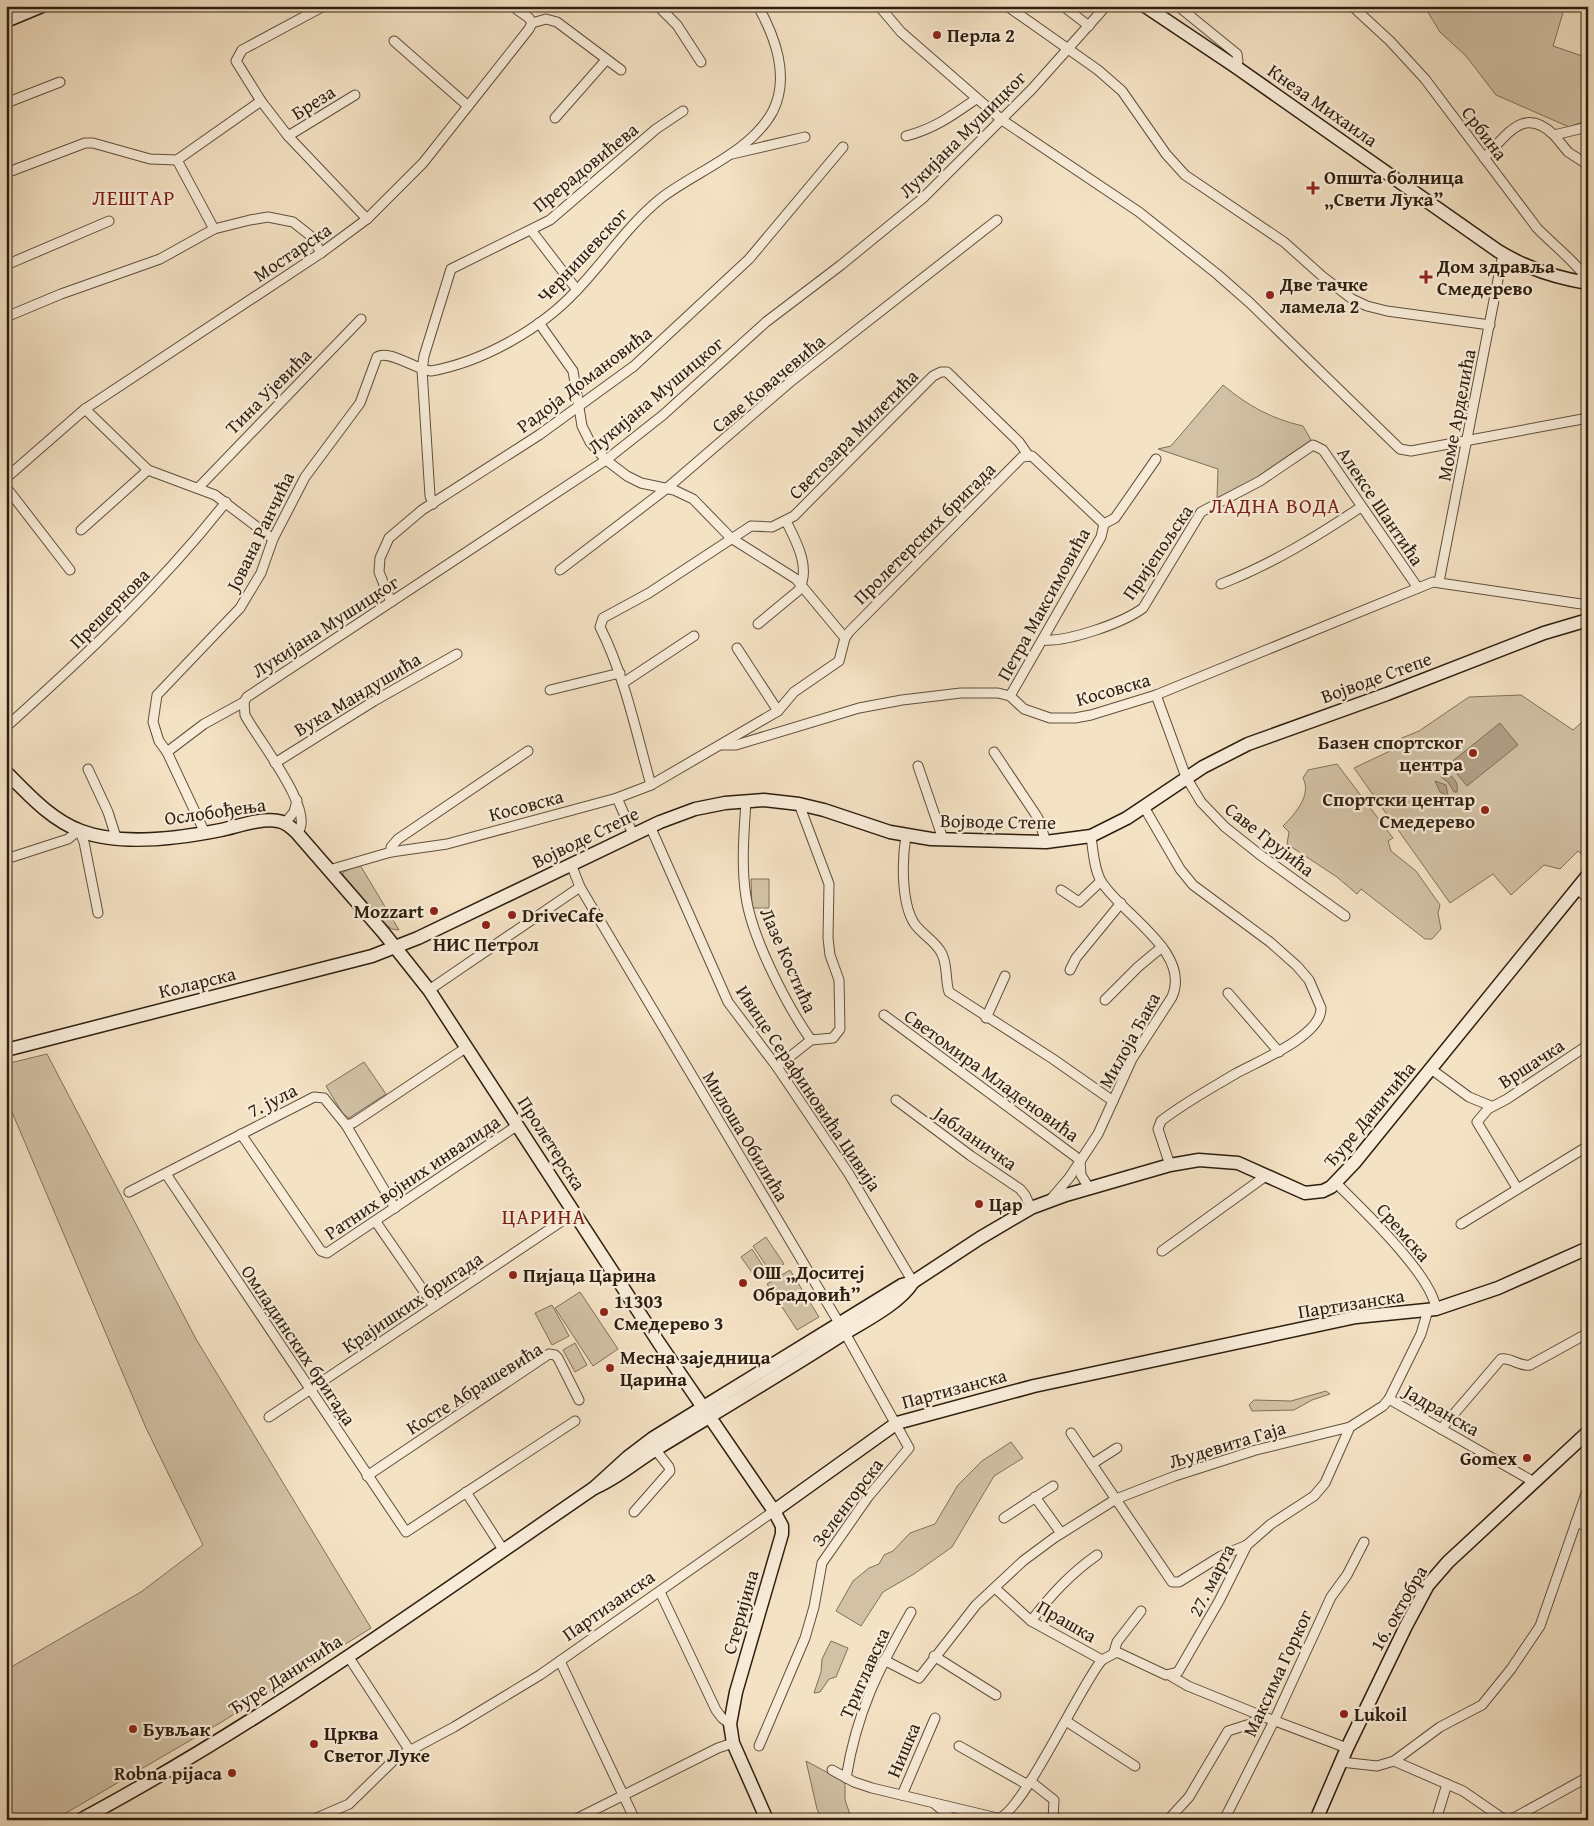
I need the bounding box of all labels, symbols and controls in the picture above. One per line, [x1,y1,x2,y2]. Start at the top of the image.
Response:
place label: Перла 2 [947,21,1015,49]
marker: Перла 2 [931,29,943,41]
street label: Кнеза Михаила [1262,57,1384,153]
street label: Лукијана Мушицког [892,64,1032,204]
street label: Бреза [286,78,340,126]
street label: Србина [1455,100,1515,166]
street label: Прерадовићева [526,115,644,219]
place label: Општа болница „Свети Лука” [1324,163,1464,213]
marker: Општа болница „Свети Лука” [1306,181,1320,195]
district label: ЛЕШТАР [92,182,176,213]
street label: Чернишевског [530,201,634,309]
street label: Мостарска [247,216,337,288]
place label: Дом здравља Смедерево [1436,252,1555,302]
place label: Две тачке ламела 2 [1279,270,1368,320]
marker: Дом здравља Смедерево [1419,270,1433,284]
marker: Две тачке ламела 2 [1264,289,1276,301]
street label: Радоја Домановића [510,319,658,439]
street label: Саве Ковачевића [705,327,831,439]
street label: Лукијана Мушицког [581,330,729,460]
street label: Тина Ујевића [218,341,318,441]
street label: Моме Арделића [1429,347,1483,483]
street label: Светозара Милетића [782,363,924,505]
street label: Алексе Шантића [1331,441,1431,571]
street label: Пролетерских бригада [847,456,1001,610]
street label: Јована Ранчића [218,467,301,597]
district label: ЛАДНА ВОДА [1209,490,1341,521]
street label: Пријепољска [1115,499,1199,605]
street label: Петра Максимовића [989,522,1097,686]
street label: Прешернова [62,561,156,655]
street label: Лукијана Мушицког [246,568,404,684]
street label: Војводе Степе [1317,644,1435,710]
street label: Вука Мандушића [288,645,426,743]
street label: Косовска [1073,665,1153,713]
place label: Базен спортског центра [1318,728,1463,778]
marker: Базен спортског центра [1467,747,1479,759]
street label: Косовска [486,782,566,828]
place label: Спортски центар Смедерево [1322,785,1475,835]
street label: Ослобођења [163,790,267,832]
street label: Саве Грујића [1219,795,1321,883]
street label: Војводе Степе [527,799,643,875]
marker: Спортски центар Смедерево [1479,804,1491,816]
street label: Војводе Степе [940,806,1056,836]
place label: Mozzart [354,897,425,925]
place label: DriveCafe [522,901,604,929]
street label: Лазе Костића [753,903,825,1017]
marker: Mozzart [428,905,440,917]
marker: DriveCafe [506,909,518,921]
marker: НИС Петрол [480,919,492,931]
place label: НИС Петрол [433,930,539,958]
street label: Коларска [156,959,238,1005]
street label: Ивице Серафиновића Цивија [729,979,889,1197]
street label: Милоја Ђака [1091,987,1167,1093]
street label: Светомира Младеновића [899,1002,1085,1148]
street label: Вршачка [1493,1031,1569,1095]
street label: Ђуре Даничића [1316,1055,1422,1173]
street label: Милоша Обилића [696,1065,796,1207]
street label: 7. јула [242,1076,302,1124]
street label: Пролетерска [511,1090,593,1196]
street label: Јабланичка [927,1098,1023,1177]
street label: Ратних војних инвалида [319,1108,505,1246]
place label: Цар [989,1190,1023,1218]
street label: Сремска [1370,1196,1438,1268]
marker: Цар [973,1198,985,1210]
district label: ЦАРИНА [502,1201,586,1232]
street label: Крајишких бригада [336,1244,488,1360]
place label: ОШ „Доситеј Обрадовић” [753,1258,865,1308]
street label: Омладинских бригада [235,1259,363,1431]
place label: Пијаца Царина [523,1261,656,1289]
marker: Пијаца Царина [507,1269,519,1281]
marker: ОШ „Доситеј Обрадовић” [737,1277,749,1289]
street label: Партизанска [1296,1281,1406,1325]
place label: 11303 Смедерево 3 [614,1287,724,1337]
marker: 11303 Смедерево 3 [598,1306,610,1318]
street label: Косте Абрашевића [400,1335,548,1441]
place label: Месна заједница Царина [620,1343,771,1393]
street label: Партизанска [898,1361,1010,1415]
marker: Месна заједница Царина [604,1362,616,1374]
street label: Јадранска [1397,1376,1485,1443]
street label: Људевита Гаја [1165,1413,1289,1475]
place label: Gomex [1460,1444,1517,1472]
street label: Зеленгорска [804,1452,890,1552]
marker: Gomex [1521,1452,1533,1464]
street label: 27. марта [1181,1539,1241,1621]
street label: 16. октобра [1362,1560,1434,1656]
street label: Партизанска [556,1563,660,1647]
street label: Стеријина [715,1567,765,1657]
street label: Прашка [1032,1593,1102,1649]
street label: Максима Горког [1235,1605,1319,1741]
street label: Триглавска [832,1623,896,1723]
street label: Ђуре Даничића [223,1627,347,1721]
place label: Lukoil [1354,1700,1407,1728]
marker: Lukoil [1338,1708,1350,1720]
place label: Бувљак [143,1715,210,1743]
street label: Нишка [879,1718,927,1782]
place label: Црква Светог Луке [324,1719,430,1769]
marker: Бувљак [127,1723,139,1735]
marker: Црква Светог Луке [308,1738,320,1750]
place label: Robna pijaca [114,1759,222,1787]
marker: Robna pijaca [226,1767,238,1779]

